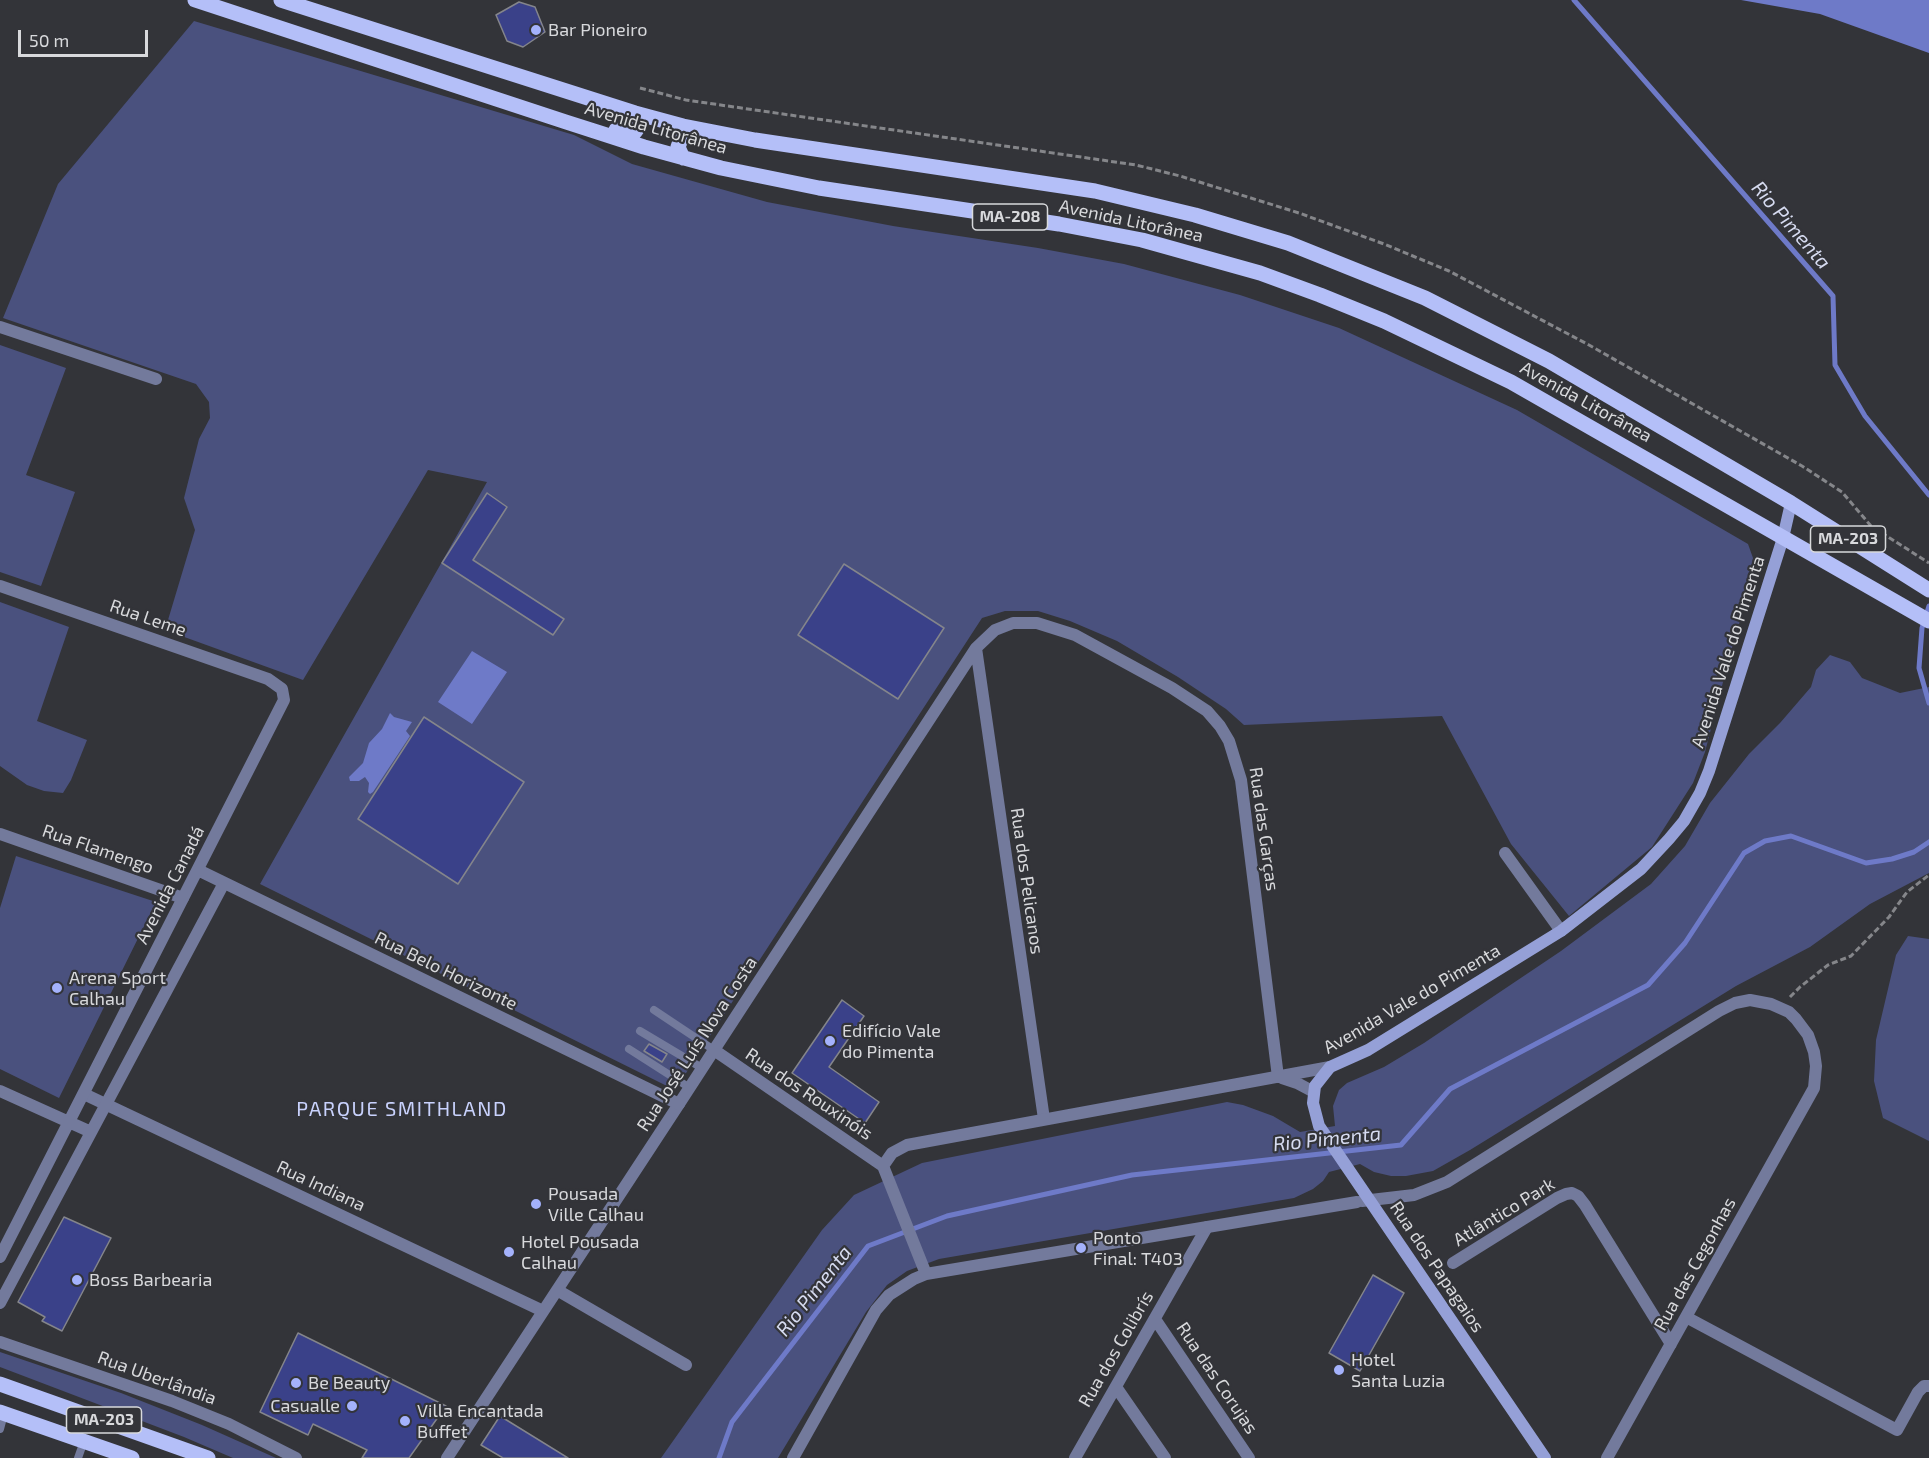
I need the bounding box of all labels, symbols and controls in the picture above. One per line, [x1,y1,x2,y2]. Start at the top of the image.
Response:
scale bar [21,18,152,56]
place label: Bar Pioneiro [548,19,647,41]
marker: Bar Pioneiro [529,23,543,37]
text: 50 m [29,29,69,51]
street label: Avenida Litorânea [582,97,730,159]
water label: Rio Pimenta [1746,176,1836,274]
street label: Avenida Litorânea [1057,195,1205,247]
road number: MA-208 [972,204,1048,230]
street label: Avenida Litorânea [1516,357,1656,447]
road number: MA-203 [1810,526,1886,552]
street label: Avenida Vale do Pimenta [1687,553,1769,751]
street label: Rua Leme [107,595,189,641]
street label: Rua das Garças [1245,766,1283,892]
street label: Rua dos Pelicanos [1006,806,1048,956]
street label: Rua Flamengo [40,820,156,878]
street label: Avenida Canadá [131,822,209,948]
street label: Rua Belo Horizonte [371,927,521,1015]
street label: Avenida Vale do Pimenta [1320,939,1504,1059]
street label: Rua José Luís Nova Costa [632,953,762,1135]
place label: Arena Sport Calhau [69,967,166,1010]
marker: Arena Sport Calhau [50,981,64,995]
place label: Edifício Vale do Pimenta [842,1020,941,1062]
marker: Edifício Vale do Pimenta [823,1034,837,1048]
street label: Rua dos Rouxinóis [741,1043,877,1145]
district label: PARQUE SMITHLAND [296,1097,508,1121]
water label: Rio Pimenta [1272,1121,1382,1157]
street label: Rua Indiana [273,1156,369,1216]
street label: Atlântico Park [1449,1173,1559,1251]
place label: Pousada Ville Calhau [548,1183,644,1226]
street label: Rua das Cegonhas [1650,1194,1740,1334]
marker: Pousada Ville Calhau [529,1197,543,1211]
street label: Rua dos Papagaios [1385,1197,1489,1337]
place label: Ponto Final: T403 [1093,1227,1183,1270]
place label: Hotel Pousada Calhau [521,1231,639,1274]
water label: Rio Pimenta [771,1241,857,1341]
marker: Ponto Final: T403 [1074,1241,1088,1255]
marker: Hotel Pousada Calhau [502,1245,516,1259]
place label: Boss Barbearia [89,1269,212,1291]
marker: Boss Barbearia [70,1273,84,1287]
street label: Rua dos Colibrís [1074,1287,1158,1411]
street label: Rua das Corujas [1172,1318,1262,1438]
street label: Rua Uberlândia [95,1347,219,1409]
place label: Hotel Santa Luzia [1351,1349,1445,1392]
marker: Hotel Santa Luzia [1332,1363,1346,1377]
place label: Be Beauty [308,1372,390,1394]
marker: Be Beauty [289,1376,303,1390]
place label: Casualle [270,1395,340,1417]
marker: Casualle [345,1399,359,1413]
place label: Villa Encantada Buffet [417,1400,544,1442]
road number: MA-203 [66,1407,142,1433]
marker: Villa Encantada Buffet [398,1414,412,1428]

